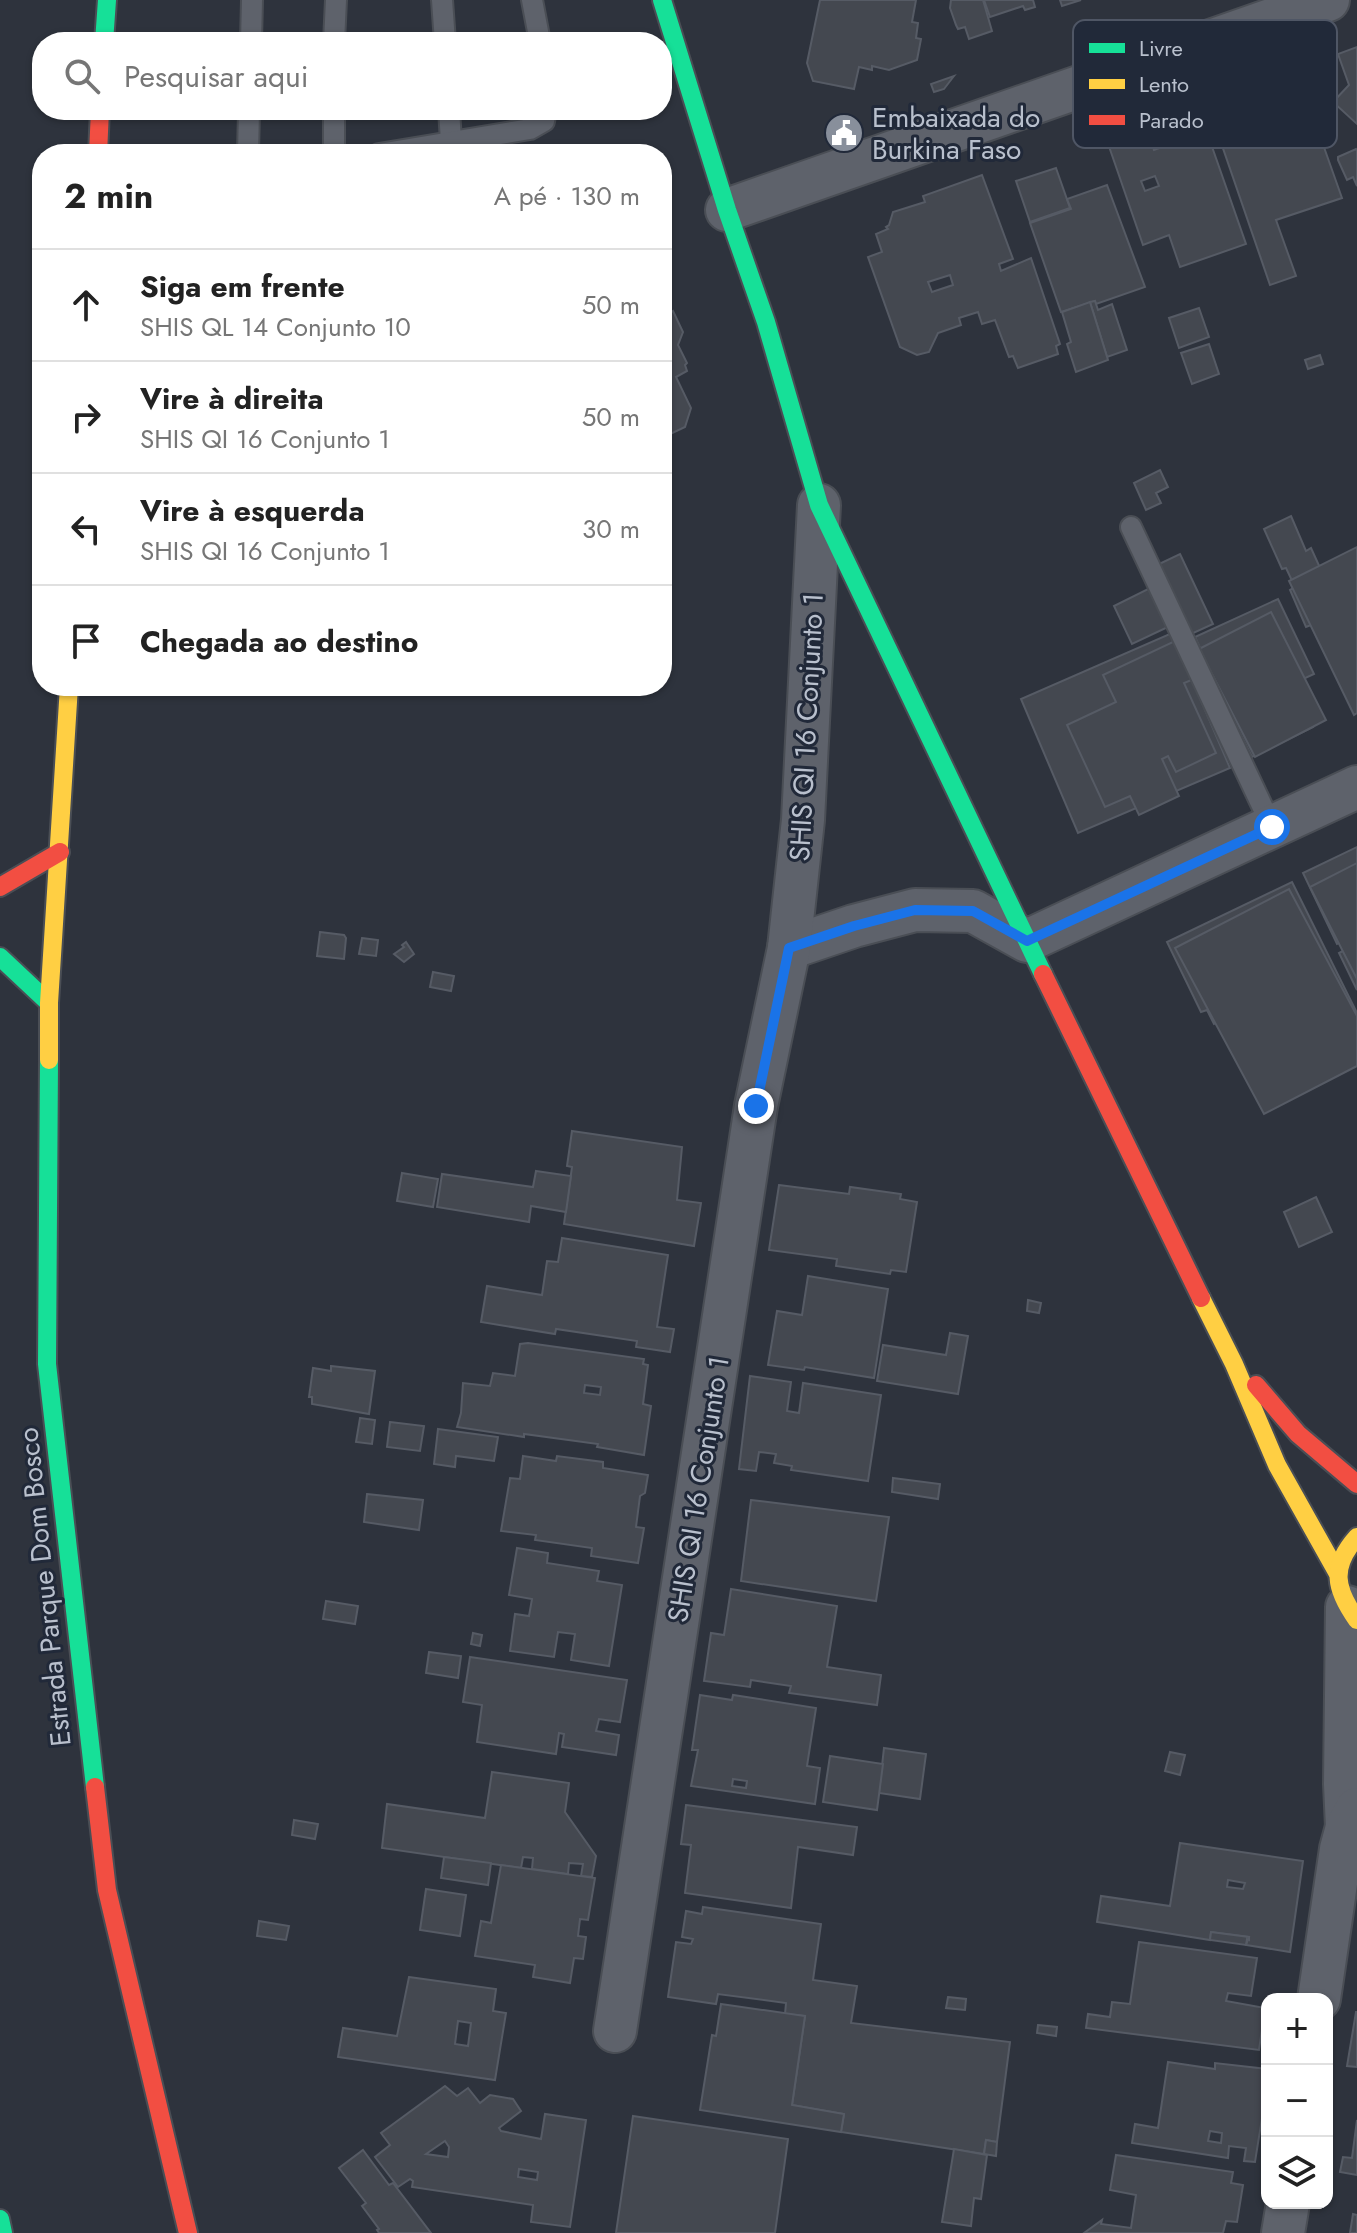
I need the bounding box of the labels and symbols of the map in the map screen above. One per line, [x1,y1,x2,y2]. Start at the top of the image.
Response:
legend [1073,20,1337,148]
text: Livre [1139,32,1183,64]
text: Lento [1139,68,1189,100]
place label: Embaixada do Burkina Faso [872,97,1040,170]
text: Parado [1139,104,1204,136]
public building icon: Embaixada do Burkina Faso [823,112,865,154]
street label: SHIS QI 16 Conjunto 1 [779,592,834,862]
route start [1254,809,1290,845]
route end [738,1088,774,1124]
street label: SHIS QI 16 Conjunto 1 [657,1353,740,1625]
street label: Estrada Parque Dom Bosco [7,1425,82,1748]

